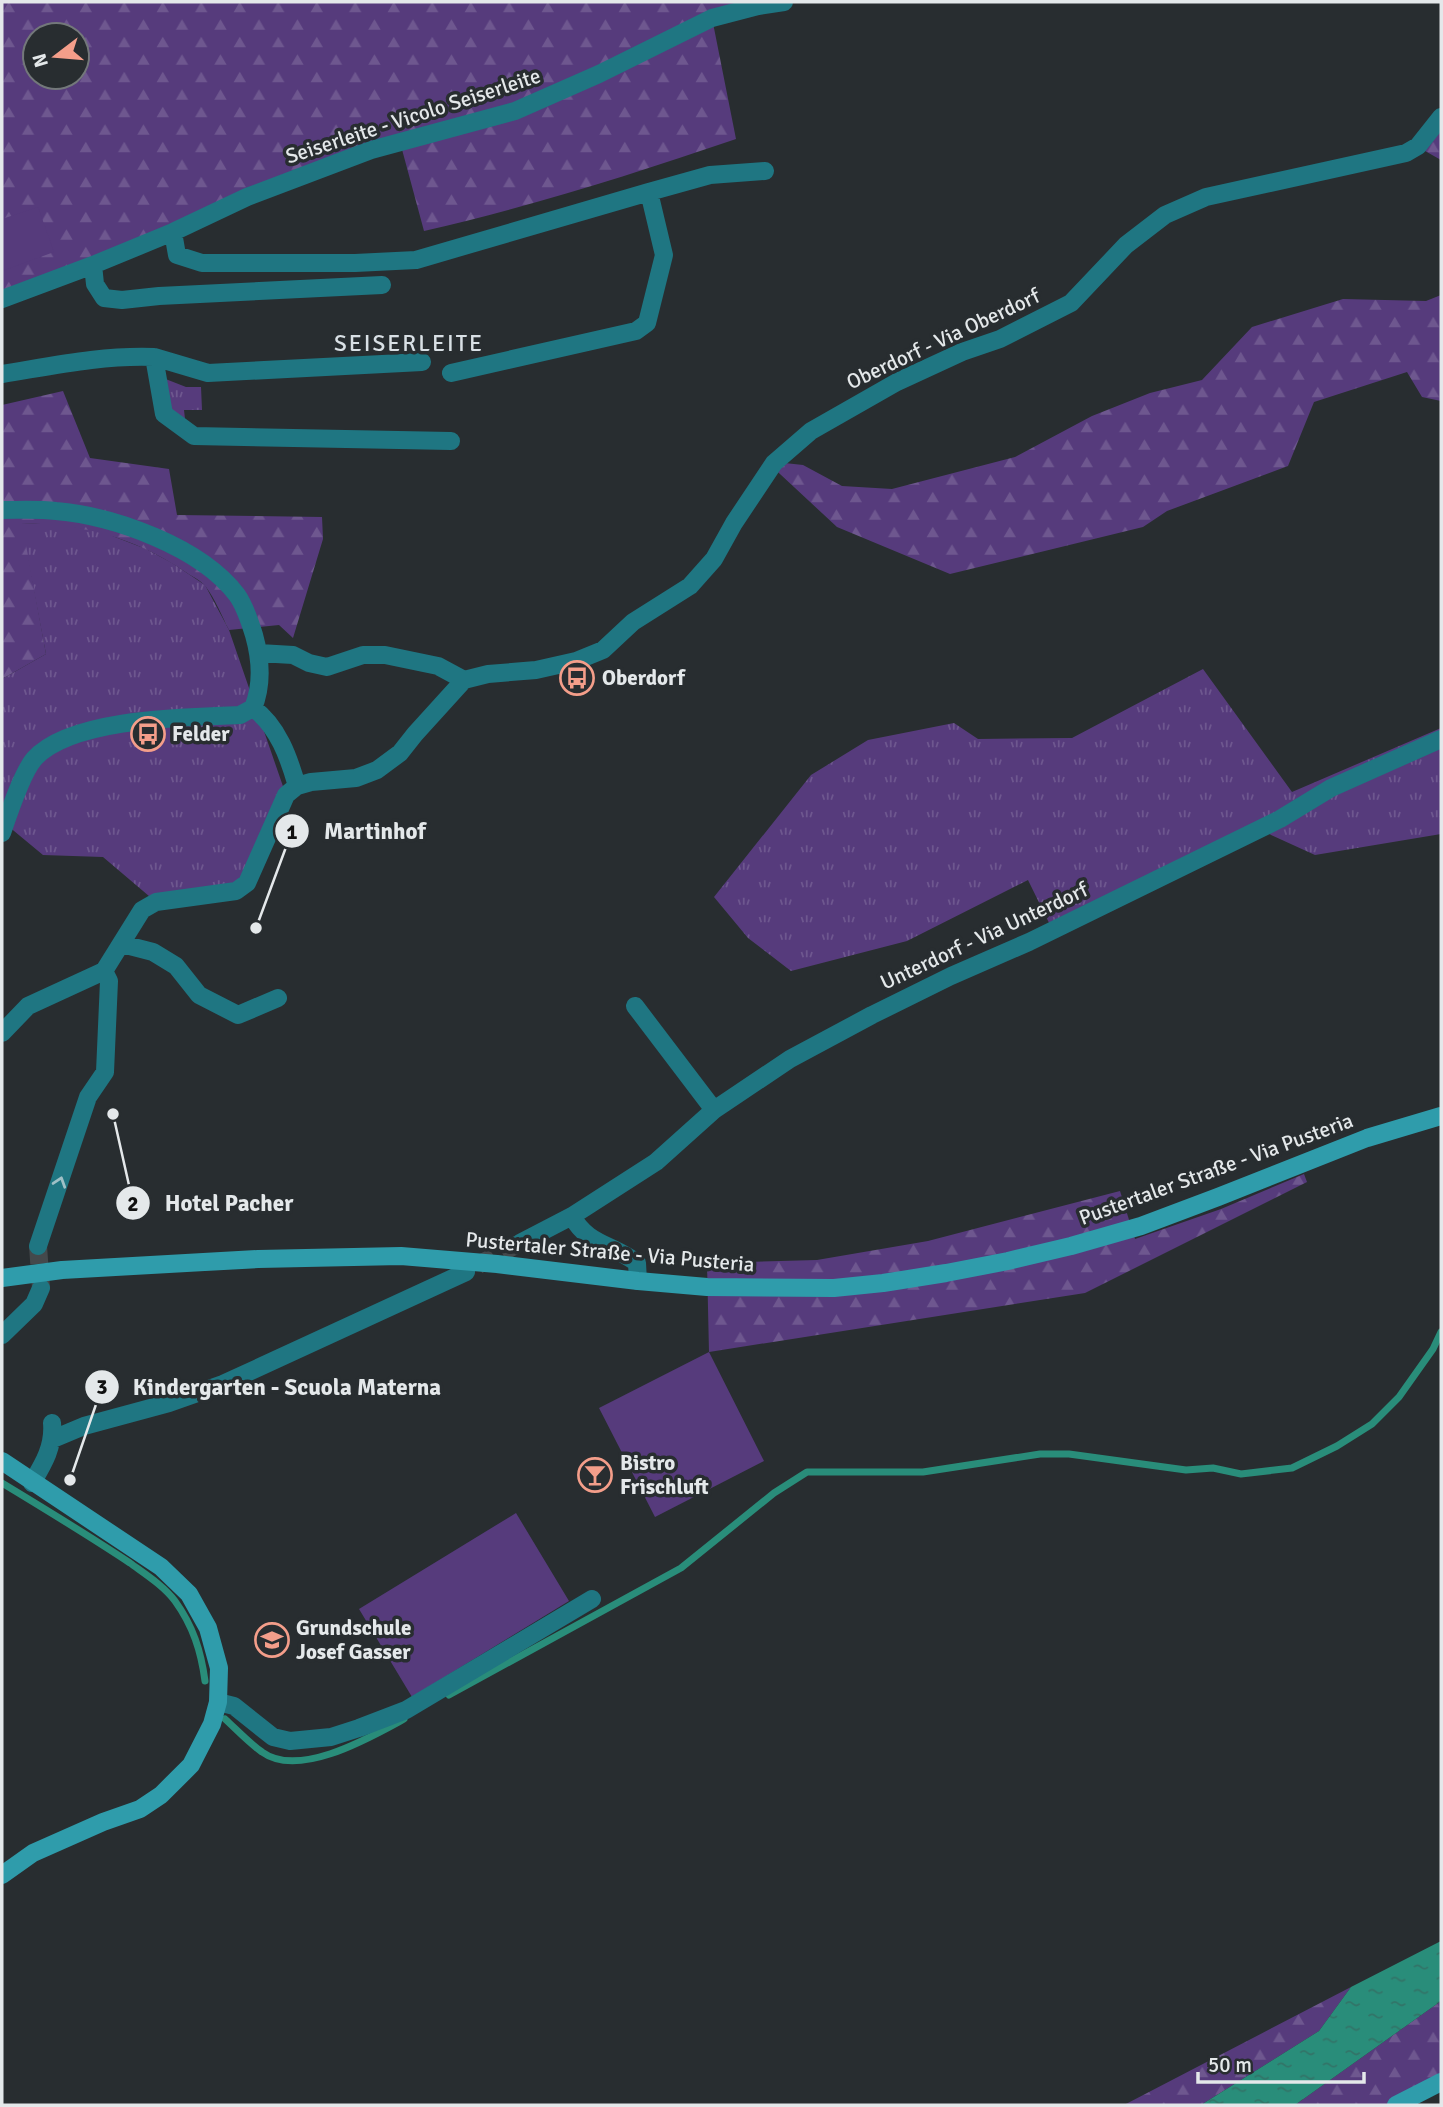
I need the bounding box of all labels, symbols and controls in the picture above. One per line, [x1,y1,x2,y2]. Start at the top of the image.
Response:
north arrow [21,21,91,91]
text: N [27,51,54,70]
street label: Seiserleite - Vicolo Seiserleite [282,62,544,170]
street label: Oberdorf - Via Oberdorf [842,282,1045,395]
district label: SEISERLEITE [334,329,484,358]
bus stop icon: Oberdorf [558,659,596,697]
place label: Oberdorf [602,665,686,691]
bus stop icon: Felder [129,715,167,753]
place label: Felder [172,721,230,747]
callout: Martinhof [275,809,440,853]
text: Martinhof [324,817,428,846]
text: 1 [286,819,298,845]
street label: Unterdorf - Via Unterdorf [876,876,1093,996]
street label: Pustertaler Straße - Via Pusteria [1075,1107,1357,1231]
one-way arrow [51,1176,66,1188]
callout: Hotel Pacher [115,1181,307,1225]
text: Hotel Pacher [165,1189,294,1218]
text: 2 [127,1191,139,1217]
street label: Pustertaler Straße - Via Pusteria [464,1226,756,1278]
callout: Kindergarten - Scuola Materna [84,1365,455,1409]
text: Kindergarten - Scuola Materna [133,1373,441,1402]
text: 3 [96,1374,108,1400]
place label: Bistro Frischluft [620,1450,709,1500]
bar icon: Bistro Frischluft [576,1456,614,1494]
place label: Grundschule Josef Gasser [296,1615,411,1665]
school or university icon: Grundschule Josef Gasser [253,1621,291,1659]
scale bar [1198,2040,1364,2084]
text: 50 m [1208,2052,1252,2078]

